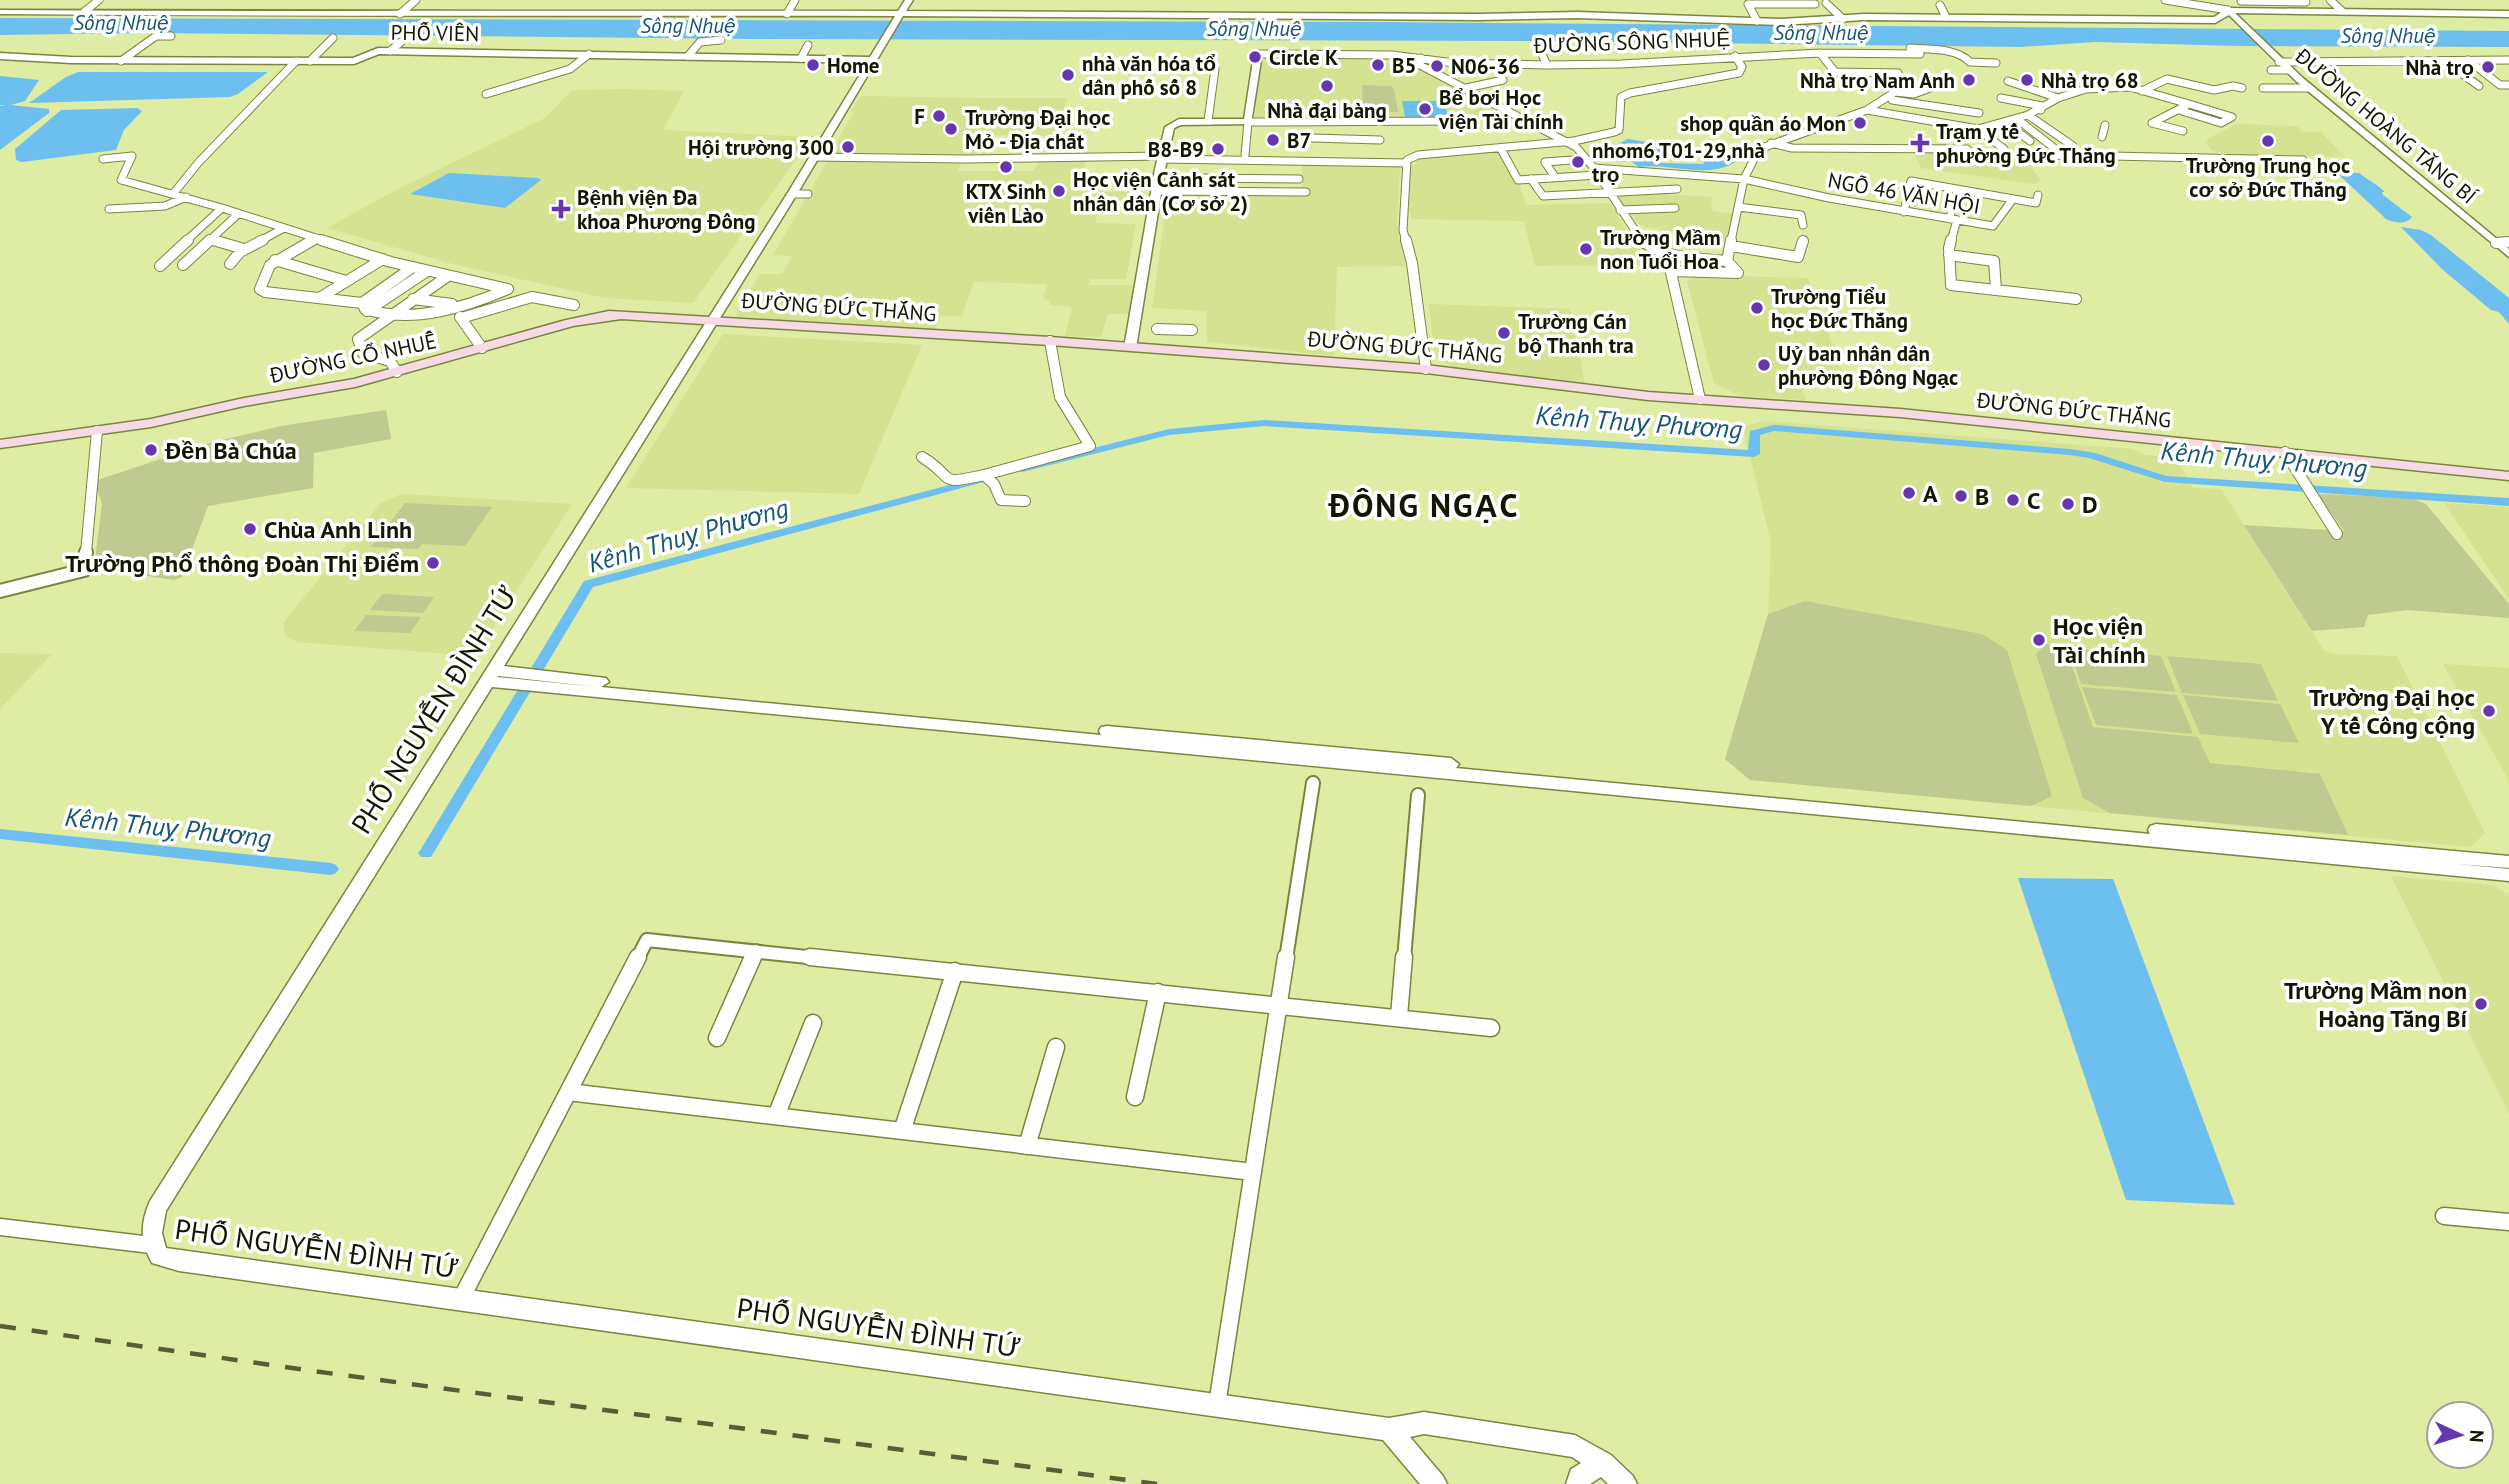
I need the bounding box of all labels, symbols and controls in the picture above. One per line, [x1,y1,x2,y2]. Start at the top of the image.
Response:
water label: Sông Nhuệ [73,9,169,36]
water label: Sông Nhuệ [640,12,736,39]
water label: Sông Nhuệ [1206,15,1302,42]
street label: PHỐ VIÊN [390,19,480,47]
water label: Sông Nhuệ [1773,19,1869,46]
water label: Sông Nhuệ [2340,22,2436,49]
street label: ĐƯỜNG SÔNG NHUỆ [1532,25,1731,59]
street label: ĐƯỜNG HOÀNG TĂNG BÍ [2289,42,2483,210]
place label: Circle K [1269,44,1338,71]
marker: Circle K [1247,49,1263,65]
place label: nhà văn hóa tổ dân phố số 8 [1082,50,1216,101]
place label: Home [827,52,880,79]
place label: B5 [1392,52,1416,79]
place label: N06-36 [1451,53,1520,80]
place label: Nhà trọ [2406,54,2474,81]
marker: Home [805,57,821,73]
marker: B5 [1370,57,1386,73]
marker: N06-36 [1429,58,1445,74]
marker: Nhà trọ [2480,59,2496,75]
marker: nhà văn hóa tổ dân phố số 8 [1060,67,1076,83]
place label: Nhà trọ Nam Anh [1800,67,1955,94]
place label: Nhà trọ 68 [2041,67,2139,94]
marker: Nhà trọ Nam Anh [1961,72,1977,88]
marker: Nhà trọ 68 [2019,72,2035,88]
marker: Nhà đại bàng [1319,78,1335,94]
place label: Bể bơi Học viện Tài chính [1438,84,1563,135]
place label: Nhà đại bàng [1267,97,1387,124]
marker: Bể bơi Học viện Tài chính [1417,101,1433,117]
place label: F [914,103,925,130]
place label: Trường Đại học Mỏ - Địa chất [965,104,1110,155]
marker: F [931,108,947,124]
place label: shop quần áo Mon [1680,110,1846,137]
marker: shop quần áo Mon [1852,115,1868,131]
place label: Trạm y tế phường Đức Thắng [1936,118,2116,169]
marker: Trường Đại học Mỏ - Địa chất [943,121,959,137]
place label: B7 [1287,127,1311,154]
marker: B7 [1265,132,1281,148]
marker: Trạm y tế phường Đức Thắng [1910,133,1930,153]
marker: Trường Trung học cơ sở Đức Thắng [2260,133,2276,149]
place label: Hội trường 300 [688,134,834,161]
place label: B8-B9 [1148,136,1204,163]
place label: nhom6,T01-29,nhà trọ [1592,137,1765,188]
marker: Hội trường 300 [840,139,856,155]
marker: B8-B9 [1210,141,1226,157]
place label: Trường Trung học cơ sở Đức Thắng [2186,152,2350,203]
marker: nhom6,T01-29,nhà trọ [1570,154,1586,170]
marker: KTX Sinh viên Lào [998,159,1014,175]
place label: Học viện Cảnh sát nhân dân (Cơ sở 2) [1073,166,1248,217]
street label: NGÕ 46 VĂN HỘI [1826,166,1982,220]
place label: KTX Sinh viên Lào [966,178,1046,229]
marker: Học viện Cảnh sát nhân dân (Cơ sở 2) [1051,183,1067,199]
place label: Bệnh viện Đa khoa Phương Đông [577,184,755,235]
marker: Bệnh viện Đa khoa Phương Đông [551,199,571,219]
place label: Trường Mầm non Tuổi Hoa [1600,224,1721,275]
marker: Trường Mầm non Tuổi Hoa [1578,241,1594,257]
place label: Trường Tiểu học Đức Thắng [1771,283,1908,334]
street label: ĐƯỜNG ĐỨC THẮNG [740,287,937,327]
marker: Trường Tiểu học Đức Thắng [1749,300,1765,316]
place label: Trường Cán bộ Thanh tra [1518,308,1634,359]
street label: ĐƯỜNG ĐỨC THẮNG [1306,325,1503,369]
marker: Trường Cán bộ Thanh tra [1496,325,1512,341]
street label: ĐƯỜNG CỔ NHUẾ [266,327,439,389]
place label: Uỷ ban nhân dân phường Đông Ngạc [1778,340,1958,391]
marker: Uỷ ban nhân dân phường Đông Ngạc [1756,357,1772,373]
street label: ĐƯỜNG ĐỨC THẮNG [1975,386,2173,434]
water label: Kênh Thuỵ Phương [1535,398,1743,446]
water label: Kênh Thuỵ Phương [2159,434,2369,484]
place label: Đền Bà Chúa [164,435,297,466]
marker: Đền Bà Chúa [143,442,159,458]
place label: A [1923,478,1938,509]
place label: B [1975,481,1989,512]
district label: ĐÔNG NGẠC [1328,484,1519,526]
marker: A [1901,485,1917,501]
place label: C [2027,485,2040,516]
marker: B [1953,488,1969,504]
place label: D [2082,489,2098,520]
water label: Kênh Thuỵ Phương [584,491,792,579]
marker: C [2005,492,2021,508]
marker: D [2060,496,2076,512]
place label: Chùa Anh Linh [264,514,412,545]
marker: Chùa Anh Linh [242,521,258,537]
place label: Trường Phổ thông Đoàn Thị Điểm [65,548,419,579]
marker: Trường Phổ thông Đoàn Thị Điểm [425,555,441,571]
street label: PHỐ NGUYỄN ĐÌNH TỨ [342,578,526,840]
place label: Học viện Tài chính [2053,611,2146,670]
marker: Học viện Tài chính [2031,632,2047,648]
place label: Trường Đại học Y tế Công cộng [2309,682,2475,741]
marker: Trường Đại học Y tế Công cộng [2481,703,2497,719]
water label: Kênh Thuỵ Phương [63,800,273,854]
place label: Trường Mầm non Hoàng Tăng Bí [2284,975,2468,1034]
marker: Trường Mầm non Hoàng Tăng Bí [2473,996,2489,1012]
street label: PHỐ NGUYỄN ĐÌNH TỨ [173,1210,461,1286]
street label: PHỐ NGUYỄN ĐÌNH TỨ [735,1289,1023,1365]
north arrow [2425,1400,2495,1470]
text: N [2465,1429,2489,1443]

